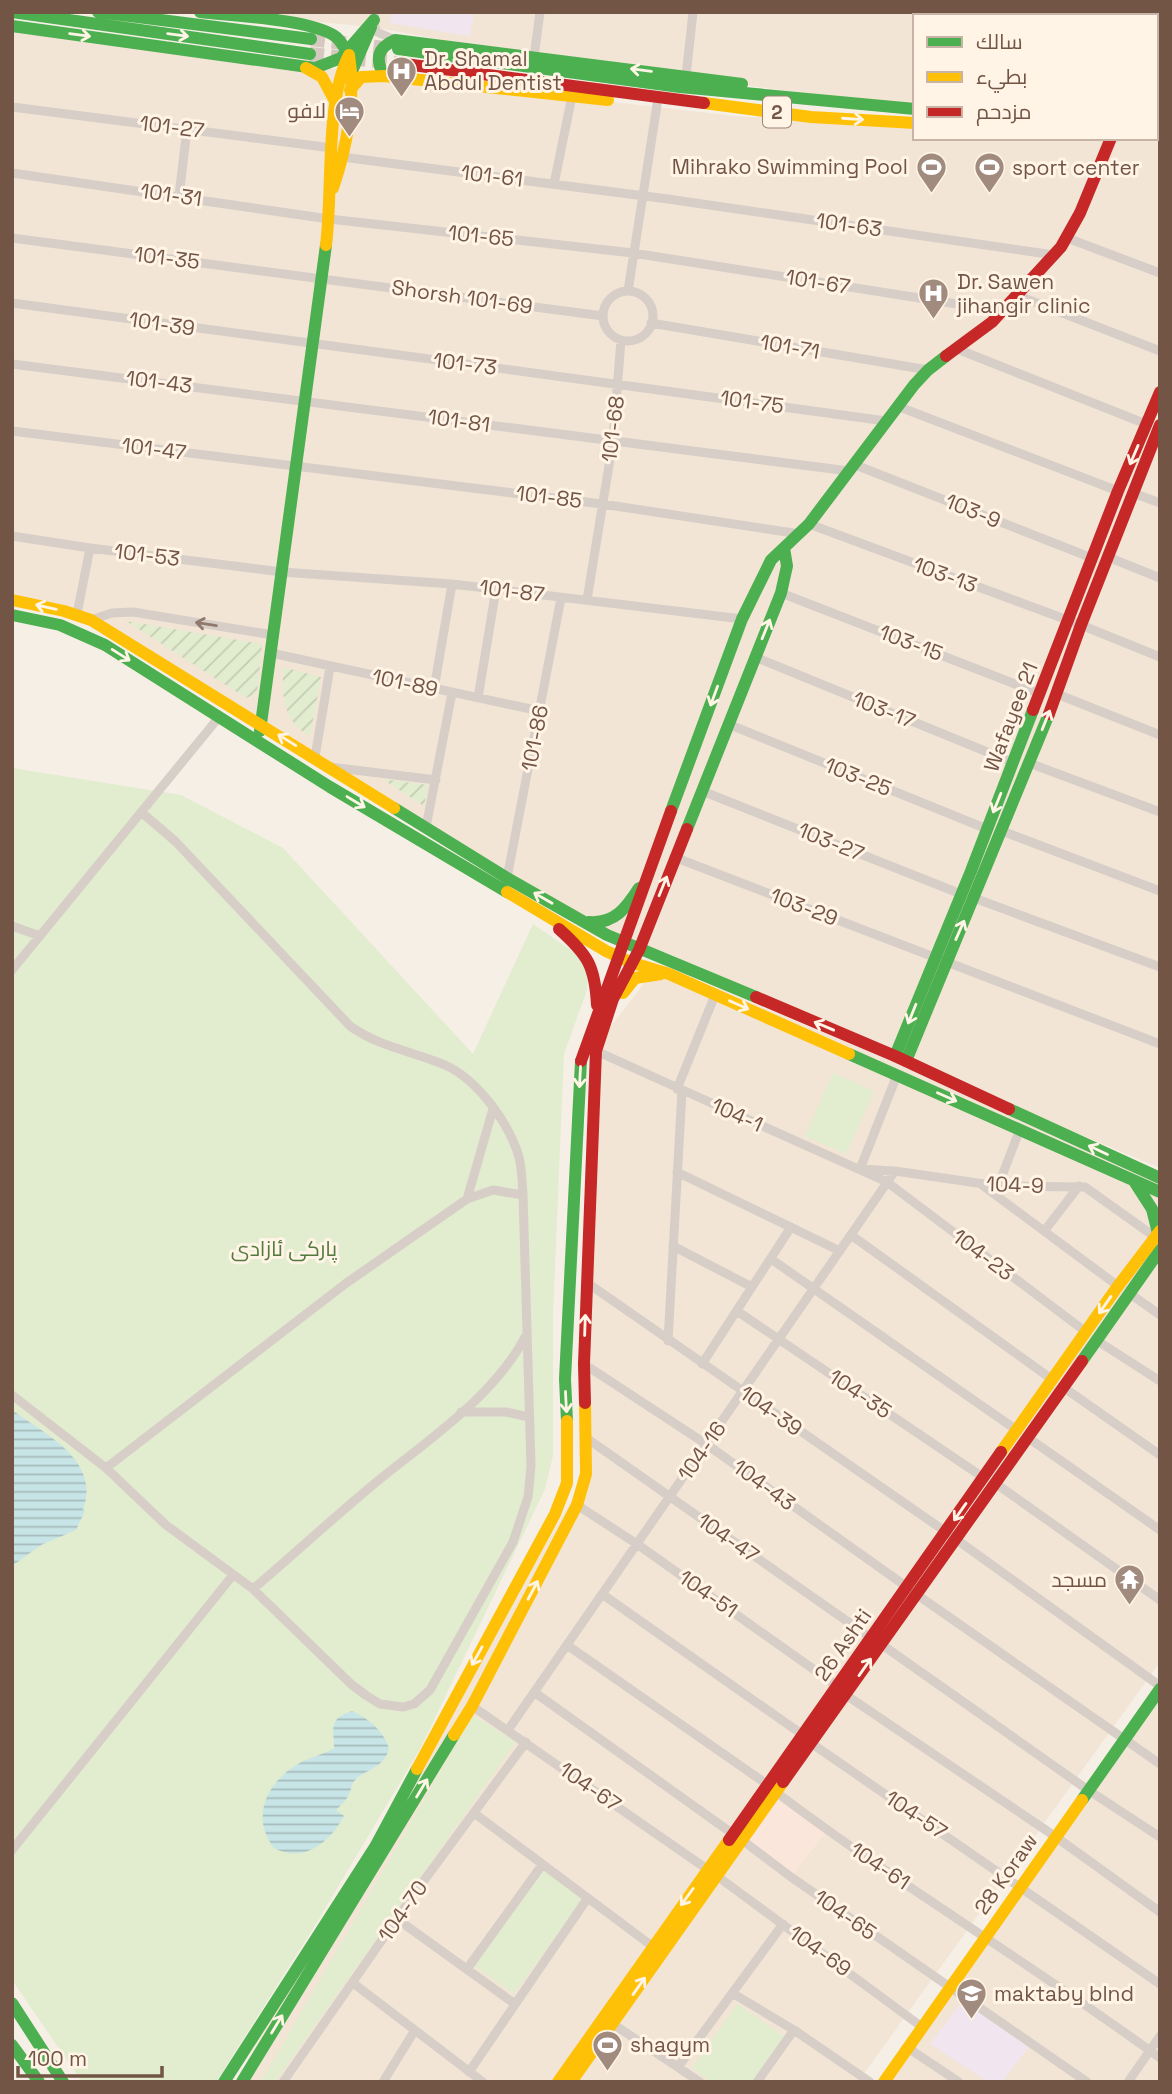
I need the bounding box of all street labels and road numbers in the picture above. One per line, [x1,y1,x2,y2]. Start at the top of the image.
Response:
road number: 2 [763,96,791,128]
street label: 101-27 [138,109,206,144]
street label: 101-61 [460,158,525,193]
street label: 101-31 [139,177,204,212]
street label: 101-63 [814,207,884,242]
street label: 101-65 [447,219,515,252]
street label: 101-35 [133,240,201,275]
street label: 101-67 [784,263,852,300]
street label: Shorsh 101-69 [390,273,534,320]
street label: 101-39 [127,306,197,341]
street label: 101-71 [758,328,822,365]
street label: 101-73 [432,346,498,381]
street label: 101-43 [124,364,194,399]
street label: 101-75 [719,384,786,419]
street label: 101-68 [595,394,630,464]
street label: 101-81 [426,403,492,438]
street label: 101-47 [120,431,188,466]
street label: 101-85 [515,479,584,514]
street label: 103-9 [942,487,1005,534]
street label: 101-53 [113,537,181,572]
street label: 103-13 [910,551,981,598]
street label: 101-87 [478,573,546,608]
street label: 103-15 [876,618,947,667]
street label: Wafayee 21 [977,658,1044,775]
street label: 101-89 [370,662,440,703]
street label: 103-17 [849,685,920,734]
street label: 101-86 [515,703,554,773]
street label: 103-25 [821,751,896,802]
street label: 103-27 [794,816,868,867]
street label: 103-29 [767,881,842,932]
street label: 104-1 [707,1091,767,1138]
street label: 104-9 [986,1170,1044,1199]
street label: 104-23 [947,1223,1019,1287]
street label: 104-35 [824,1363,897,1424]
street label: 104-39 [735,1379,808,1442]
street label: 104-16 [671,1416,732,1486]
street label: 104-43 [728,1453,801,1516]
street label: 104-47 [692,1507,765,1569]
street label: 104-51 [674,1564,743,1624]
street label: 26 Ashti [808,1603,877,1686]
street label: 104-67 [554,1756,627,1818]
street label: 104-57 [880,1784,953,1845]
street label: 28 Koraw [968,1828,1043,1919]
street label: 104-61 [845,1836,915,1895]
street label: 104-70 [372,1875,433,1947]
street label: 104-65 [809,1883,882,1946]
street label: 104-69 [784,1919,857,1982]

